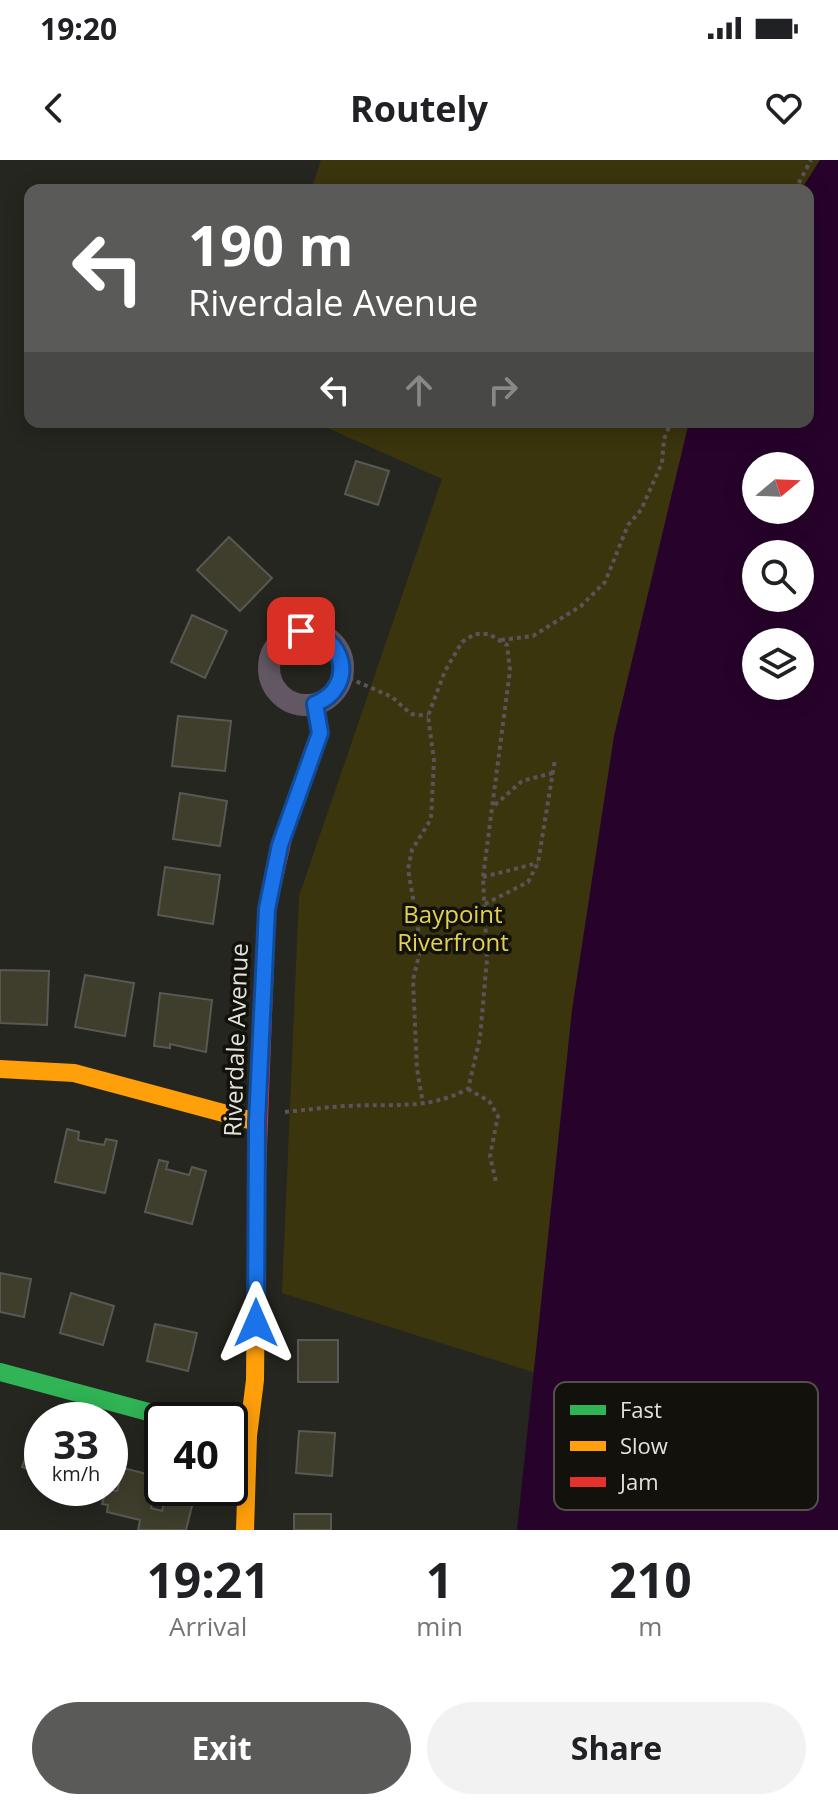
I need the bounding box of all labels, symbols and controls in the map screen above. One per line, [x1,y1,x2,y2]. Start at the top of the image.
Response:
text: 19:20 [40,8,117,49]
text: Routely [350,84,488,133]
icon: back [32,86,76,130]
icon: heart [762,86,806,130]
text: 190 m [188,206,354,282]
icon: left [56,216,160,320]
text: Riverdale Avenue [188,278,478,327]
icon: left [313,368,357,412]
icon: ahead [397,368,441,412]
icon: right [481,368,525,412]
north arrow [742,452,814,524]
map controls [742,452,814,700]
button: search [742,540,814,612]
pin [267,597,335,665]
icon: arrive [279,609,323,653]
button: layers [742,628,814,700]
park label: Baypoint Riverfront [397,897,509,958]
street label: Riverdale Avenue [215,943,255,1137]
position arrow [214,1281,298,1365]
legend [554,1382,818,1510]
text: Fast [620,1394,662,1424]
speed limit sign: 40 [144,1402,248,1506]
text: 33 [53,1416,99,1471]
text: Slow [620,1430,668,1460]
text: km/h [52,1460,100,1487]
text: Jam [618,1466,659,1496]
text: 19:21 [146,1547,270,1612]
text: 1 [426,1547,453,1612]
text: 210 [609,1547,692,1612]
text: Arrival [169,1608,247,1644]
text: min [416,1608,463,1644]
text: m [638,1608,662,1644]
button: Exit [32,1702,411,1794]
button: Share [427,1702,806,1794]

